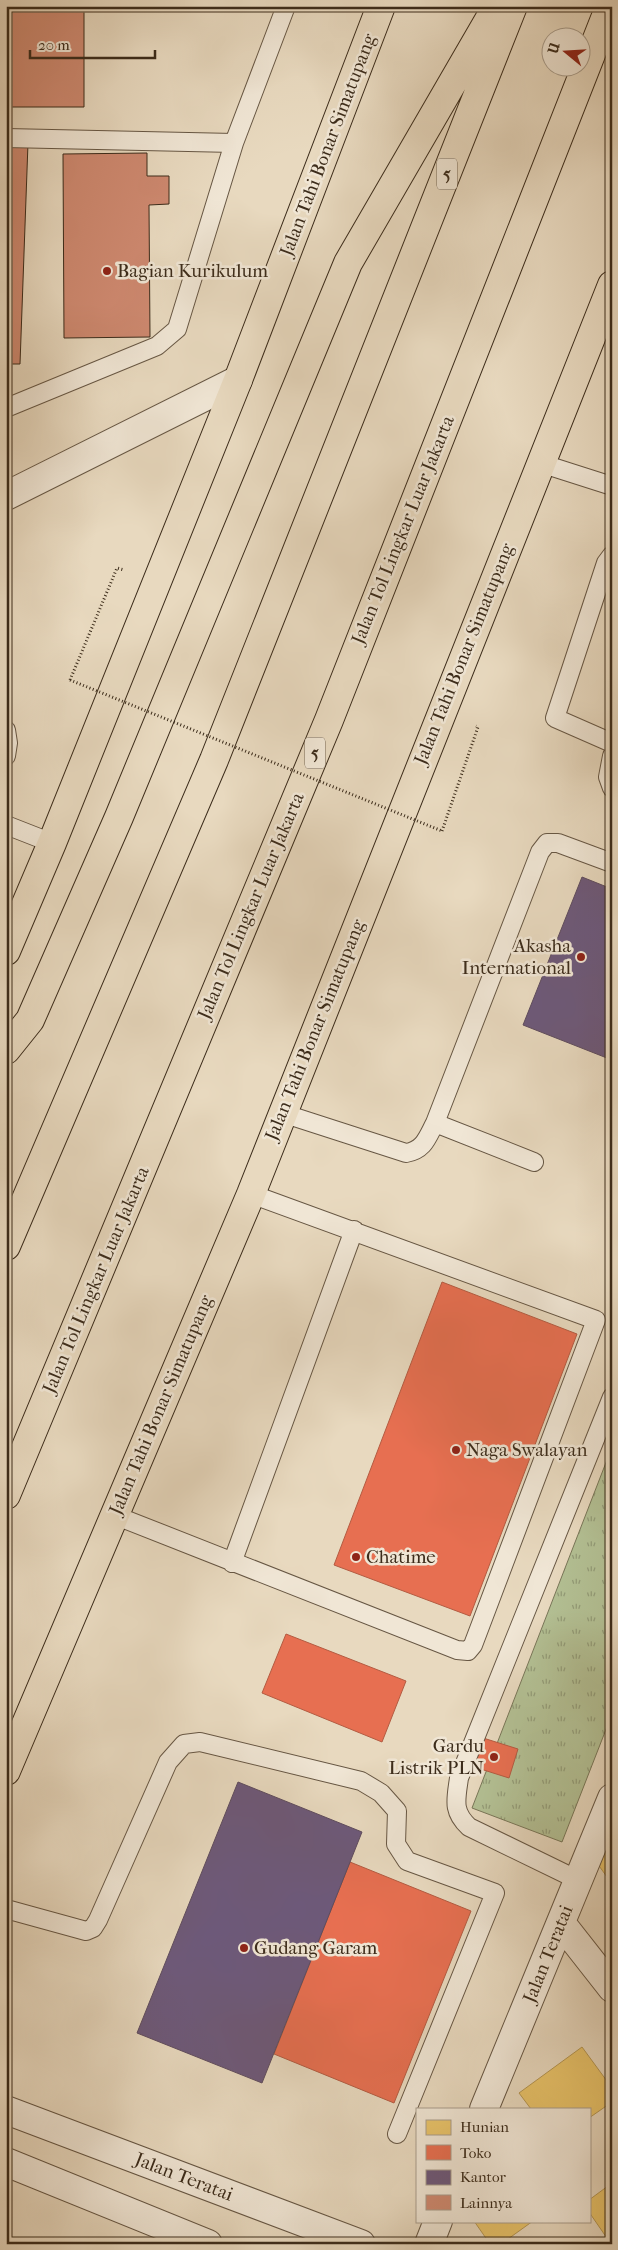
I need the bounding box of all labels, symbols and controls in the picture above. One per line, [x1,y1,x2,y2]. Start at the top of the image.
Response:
scale bar [30,28,155,60]
north arrow [540,28,590,78]
street label: Jalan Tahi Bonar Simatupang [275,30,381,261]
text: 20 m [38,36,70,54]
text: U [544,40,564,57]
road number: 5 [437,158,457,190]
place label: Bagian Kurikulum [117,260,268,282]
marker: Bagian Kurikulum [101,265,113,277]
street label: Jalan Tol Lingkar Luar Jakarta [346,412,459,649]
street label: Jalan Tahi Bonar Simatupang [409,539,519,770]
road number: 5 [305,738,325,768]
street label: Jalan Tol Lingkar Luar Jakarta [192,789,309,1025]
street label: Jalan Tahi Bonar Simatupang [260,915,370,1146]
place label: Akasha International [462,935,571,979]
marker: Akasha International [575,951,587,963]
street label: Jalan Tol Lingkar Luar Jakarta [37,1163,154,1399]
street label: Jalan Tahi Bonar Simatupang [104,1291,218,1520]
place label: Naga Swalayan [466,1439,587,1461]
marker: Naga Swalayan [450,1444,462,1456]
place label: Chatime [366,1546,436,1568]
marker: Chatime [350,1551,362,1563]
place label: Gardu Listrik PLN [388,1735,485,1779]
marker: Gardu Listrik PLN [488,1751,500,1763]
street label: Jalan Teratai [518,1902,578,2008]
place label: Gudang Garam [254,1937,378,1959]
marker: Gudang Garam [238,1942,250,1954]
legend [416,2108,590,2222]
text: Hunian [460,2118,509,2136]
text: Toko [460,2144,492,2162]
street label: Jalan Teratai [130,2147,237,2206]
text: Kantor [460,2168,506,2186]
text: Lainnya [460,2194,513,2212]

